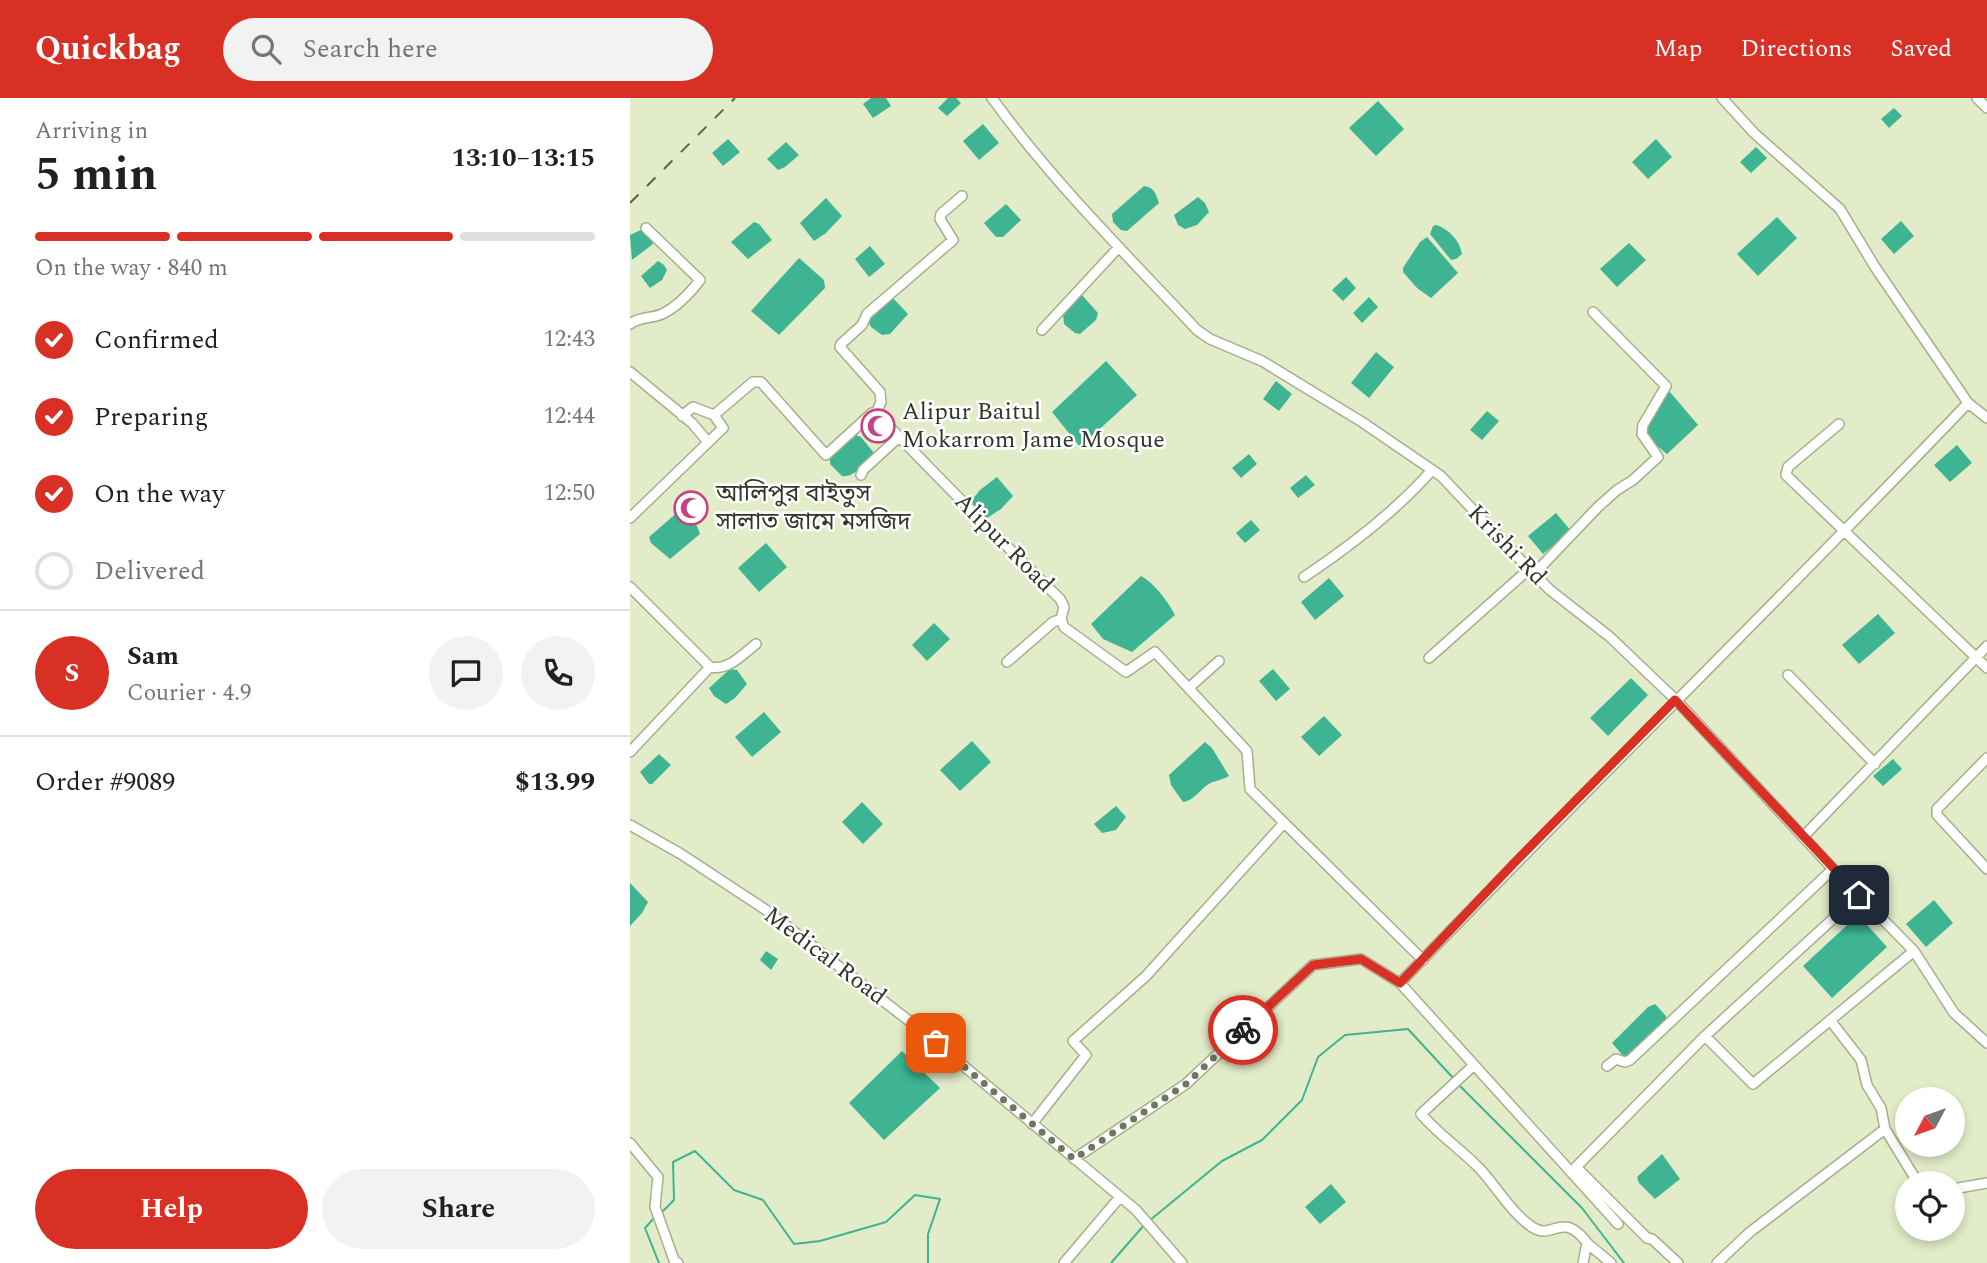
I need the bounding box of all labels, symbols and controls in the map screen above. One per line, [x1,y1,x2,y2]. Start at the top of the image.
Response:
search box [223,18,713,81]
text: Quickbag [35,24,181,74]
text: Search here [303,29,438,69]
icon: search [247,30,285,68]
text: Map [1654,31,1702,67]
text: Directions [1740,31,1852,67]
text: Saved [1890,31,1952,67]
text: Arriving in [35,114,148,149]
text: 13:10–13:15 [451,138,595,178]
text: 5 min [35,140,157,210]
text: On the way · 840 m [35,251,228,286]
text: Confirmed [94,320,219,360]
icon: check [35,321,73,359]
text: 12:43 [543,322,595,357]
place label: Alipur Baitul Mokarrom Jame Mosque [902,394,1165,458]
text: Preparing [94,397,208,437]
icon: check [35,398,73,436]
text: 12:44 [543,399,595,434]
mosque icon: Alipur Baitul Mokarrom Jame Mosque [859,407,897,445]
text: On the way [94,474,225,514]
icon: check [35,475,73,513]
text: 12:50 [543,476,595,511]
place label: আলিপুর বাইতুস সালাত জামে মসজিদ [715,476,911,540]
street label: Alipur Road [946,485,1062,601]
mosque icon: আলিপুর বাইতুস সালাত জামে মসজিদ [672,489,710,527]
street label: Krishi Rd [1459,496,1555,594]
text: Delivered [94,551,205,591]
text: Sam [127,636,179,676]
button: chat [429,636,503,710]
button: phone [521,636,595,710]
text: S [65,653,79,693]
text: Courier · 4.9 [127,676,252,711]
text: Order #9089 [35,762,175,802]
text: $13.99 [515,762,595,802]
pin [1829,865,1889,925]
icon: home [1840,876,1878,914]
street label: Medical Road [756,898,894,1014]
courier [1208,995,1278,1065]
icon: bike [1224,1011,1262,1049]
pin [906,1013,966,1073]
icon: bag [917,1024,955,1062]
north arrow [1895,1087,1965,1157]
map controls [1895,1087,1965,1241]
button: Help [35,1169,308,1249]
button: Share [322,1169,595,1249]
button: locate [1895,1171,1965,1241]

